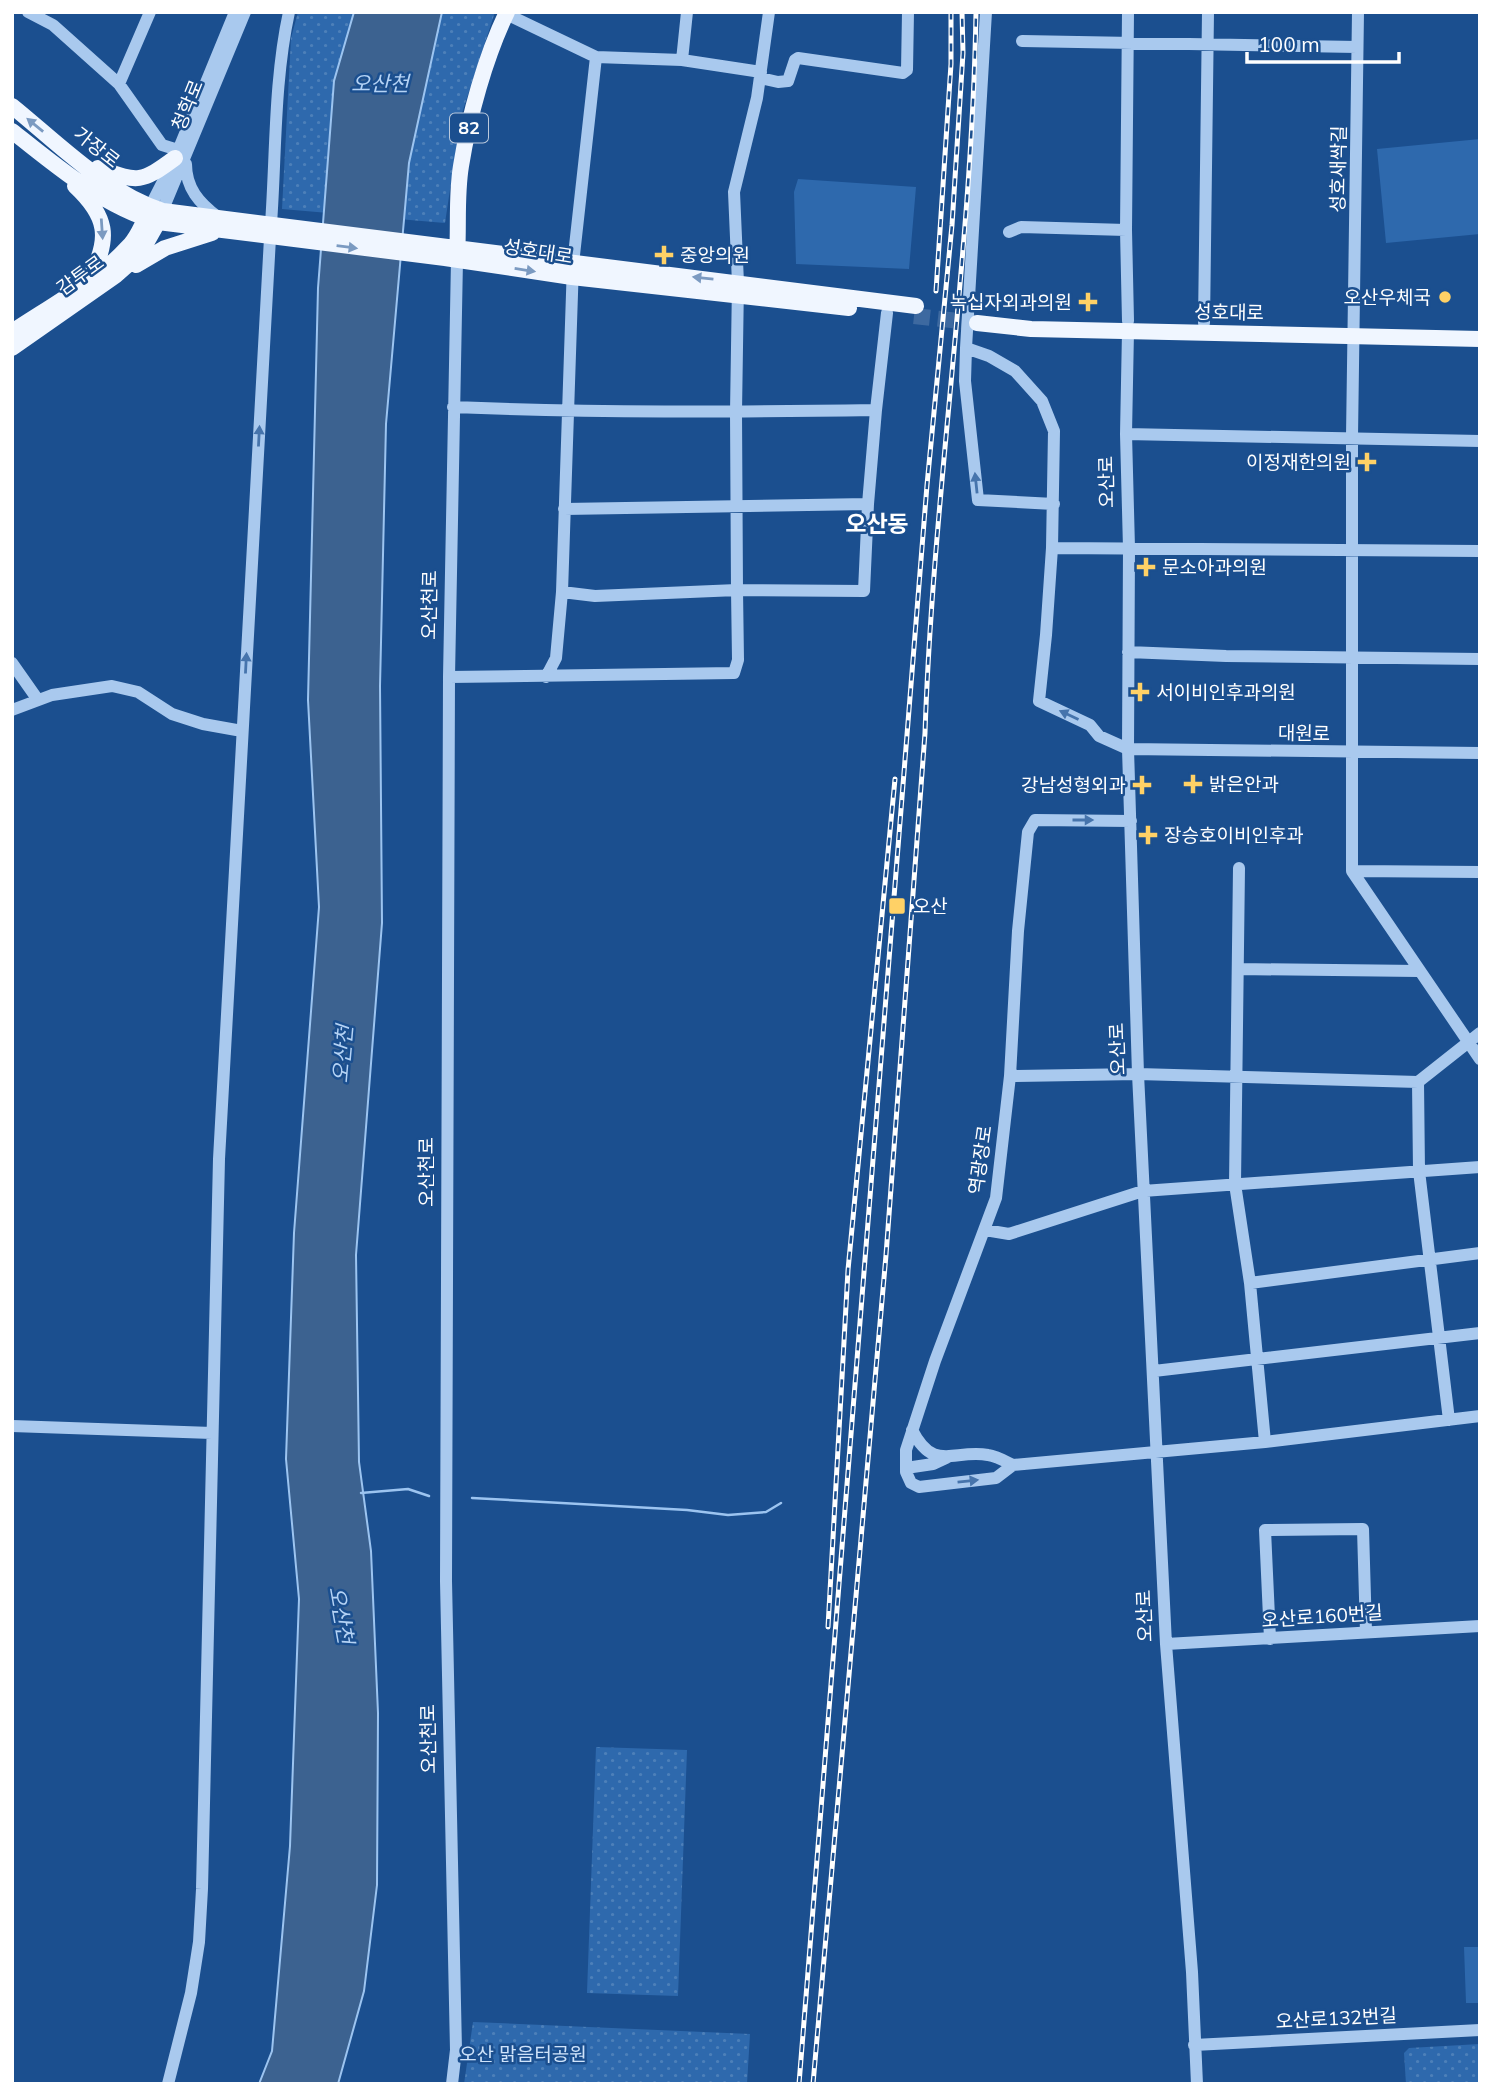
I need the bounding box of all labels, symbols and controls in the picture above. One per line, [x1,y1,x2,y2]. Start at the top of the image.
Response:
scale bar [1247,21,1399,65]
text: 100 m [1258,31,1320,57]
water label: 오산천 [351,70,412,96]
street label: 청학로 [166,76,208,134]
road number: 82 [450,113,488,142]
one-way arrow [26,117,44,132]
street label: 가장로 [69,121,125,173]
street label: 성호새싹길 [1325,125,1351,213]
one-way arrow [97,218,108,240]
street label: 성호대로 [502,234,574,268]
one-way arrow [336,241,358,252]
place label: 중앙의원 [680,243,750,267]
marker: 중앙의원 [654,245,674,265]
street label: 감투로 [52,250,108,300]
one-way arrow [514,265,536,276]
one-way arrow [691,273,713,284]
place label: 오산우체국 [1344,285,1431,309]
marker: 오산우체국 [1437,289,1453,305]
place label: 녹십자외과의원 [950,290,1072,314]
marker: 녹십자외과의원 [1078,292,1098,312]
street label: 성호대로 [1194,299,1264,325]
one-way arrow [254,424,265,446]
place label: 이정재한의원 [1246,450,1351,474]
marker: 이정재한의원 [1357,452,1377,472]
street label: 오산로 [1094,456,1118,508]
one-way arrow [971,472,982,494]
district label: 오산동 [845,509,909,538]
place label: 문소아과의원 [1162,555,1267,579]
marker: 문소아과의원 [1136,557,1156,577]
street label: 오산천로 [416,570,442,640]
one-way arrow [241,651,252,673]
place label: 서이비인후과의원 [1156,680,1296,704]
marker: 서이비인후과의원 [1130,682,1150,702]
one-way arrow [1059,709,1079,721]
street label: 대원로 [1278,721,1330,745]
place label: 밝은안과 [1209,772,1279,796]
place label: 강남성형외과 [1021,773,1126,797]
marker: 밝은안과 [1183,774,1203,794]
marker: 강남성형외과 [1132,775,1152,795]
one-way arrow [1072,814,1094,826]
place label: 장승호이비인후과 [1164,823,1304,847]
marker: 장승호이비인후과 [1138,825,1158,845]
place label: 오산 [913,894,948,918]
marker: 오산 [887,896,907,916]
water label: 오산천 [327,1021,358,1084]
street label: 오산로 [1104,1022,1130,1076]
street label: 역광장로 [963,1124,997,1196]
street label: 오산천로 [414,1137,438,1207]
one-way arrow [957,1476,979,1487]
water label: 오산천 [324,1584,360,1648]
street label: 오산로 [1131,1589,1157,1643]
street label: 오산로160번길 [1261,1600,1383,1632]
street label: 오산천로 [415,1704,441,1774]
street label: 오산로132번길 [1275,2003,1397,2033]
park label: 오산 맑음터공원 [459,2042,587,2066]

